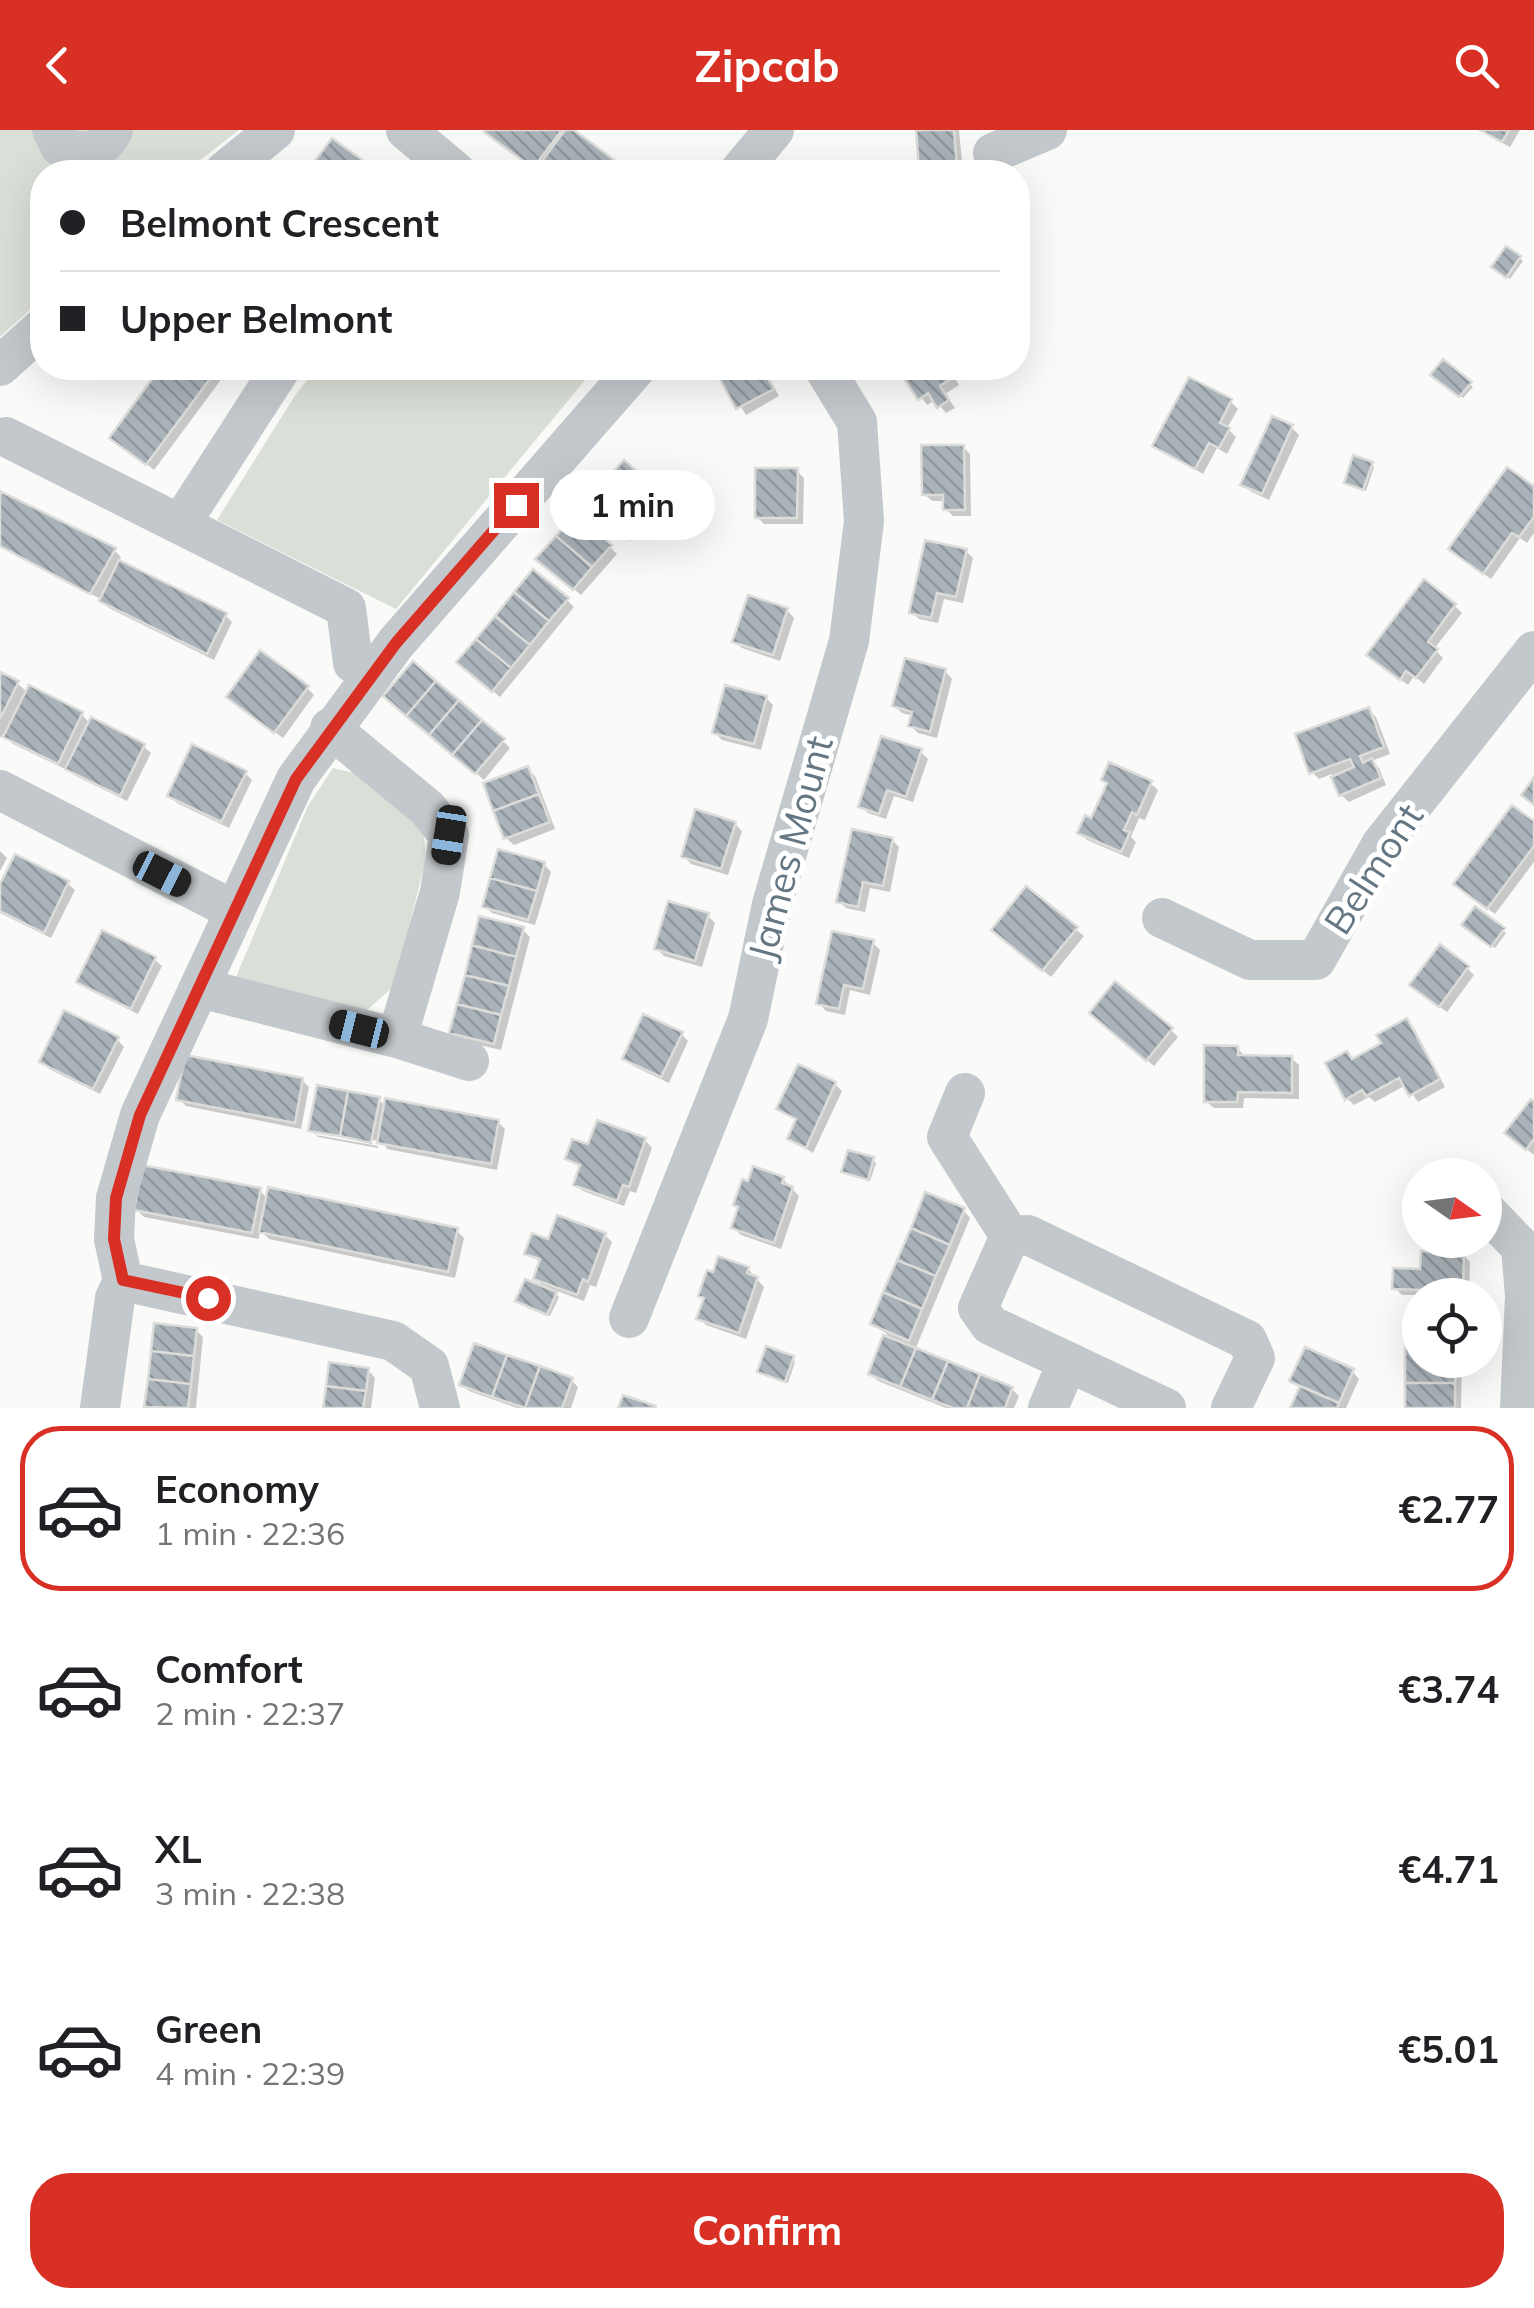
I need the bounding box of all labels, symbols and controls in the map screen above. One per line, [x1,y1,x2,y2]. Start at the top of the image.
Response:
text: Zipcab [694,37,840,93]
icon: back [30,38,85,93]
icon: search [1449,38,1504,93]
text: Belmont Crescent [120,199,439,247]
text: Upper Belmont [120,295,392,343]
callout: 1 min [551,470,716,540]
route end [494,483,539,528]
text: 1 min [590,485,675,525]
street label: James Mount [737,730,843,965]
street label: Belmont [1313,794,1433,943]
car [429,803,469,867]
car [128,847,196,901]
car [326,1007,392,1051]
north arrow [1402,1158,1502,1258]
map controls [1402,1158,1502,1378]
route start [186,1276,231,1321]
button: locate [1402,1278,1502,1378]
icon: car [35,1464,125,1554]
text: Economy [155,1465,319,1513]
text: €2.77 [1398,1485,1499,1533]
text: 1 min · 22:36 [155,1513,345,1553]
icon: car [35,1644,125,1734]
text: Comfort [155,1645,303,1693]
text: €3.74 [1398,1665,1499,1713]
text: 2 min · 22:37 [155,1693,345,1733]
icon: car [35,1824,125,1914]
text: XL [155,1825,202,1873]
text: €4.71 [1398,1845,1499,1893]
text: 3 min · 22:38 [155,1873,345,1913]
icon: car [35,2004,125,2094]
text: Green [155,2005,262,2053]
text: €5.01 [1398,2025,1499,2073]
text: 4 min · 22:39 [155,2053,345,2093]
button: Confirm [30,2173,1504,2288]

